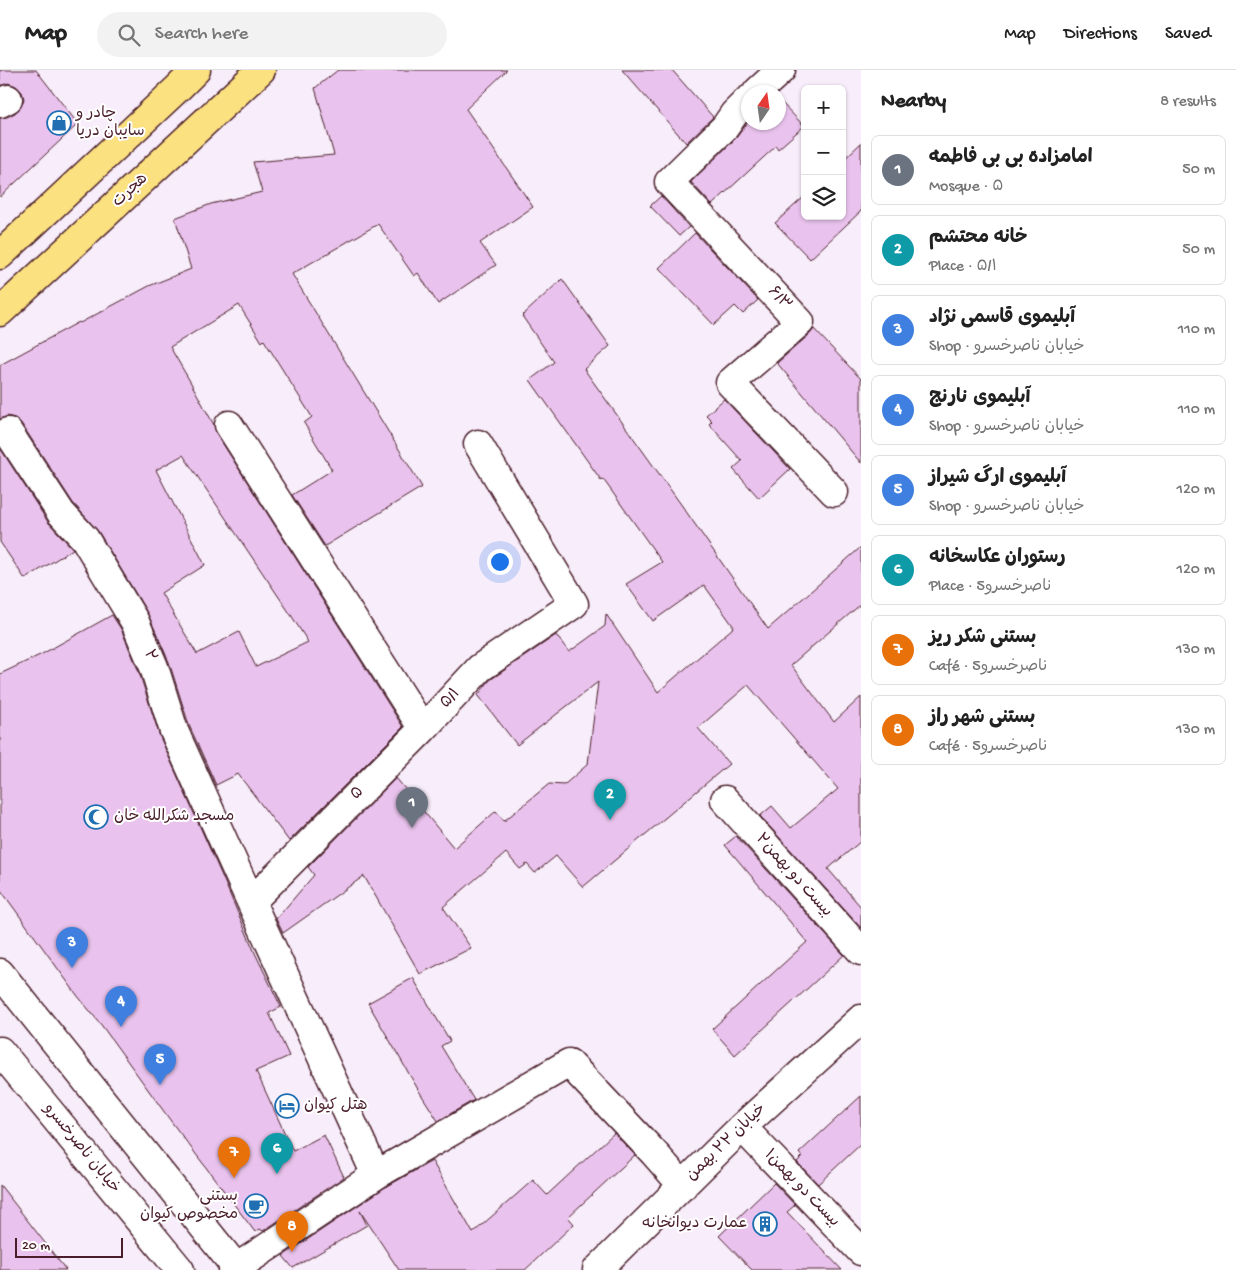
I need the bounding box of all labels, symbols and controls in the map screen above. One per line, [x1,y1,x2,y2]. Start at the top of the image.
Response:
search box [97,12,447,57]
text: Map [25,20,67,49]
icon: search [115,21,143,49]
text: Search here [155,23,248,46]
text: Map [1004,24,1036,45]
text: Directions [1064,24,1137,45]
text: Saved [1165,24,1211,45]
north arrow [741,85,786,130]
map controls [801,85,846,220]
button: + [801,85,846,130]
text: Nearby [881,90,946,115]
text: 8 results [1160,93,1216,112]
place label: چادر و سایبان دریا [74,105,145,142]
shop icon: چادر و سایبان دریا [46,110,72,136]
button: − [801,130,846,175]
text: امامزاده بی بی فاطمه [929,147,1093,170]
text: 1 [895,161,901,180]
text: 50 m [1182,161,1215,180]
street label: هجرت [109,170,153,212]
button: layers [801,175,846,220]
text: Mosque · ۵ [929,178,1003,197]
text: خانه محتشم [929,227,1028,250]
text: 2 [894,241,902,260]
text: 50 m [1182,241,1215,260]
text: Place · ۵/۱ [929,258,997,277]
street label: ۶/۳ [763,283,795,315]
text: آبلیموی قاسمی نژاد [929,307,1075,330]
text: 3 [894,321,902,340]
text: 110 m [1178,321,1215,340]
text: Shop · خیابان ناصرخسرو [929,338,1084,357]
text: آبلیموی نارنج [929,387,1030,410]
text: 4 [894,401,902,420]
text: 110 m [1178,401,1215,420]
text: Shop · خیابان ناصرخسرو [929,418,1084,437]
text: آبلیموی ارگ شیراز [929,467,1066,490]
text: 5 [894,481,902,500]
text: 120 m [1176,481,1215,500]
text: Shop · خیابان ناصرخسرو [929,498,1084,517]
text: رستوران عکاسخانه [929,547,1066,570]
your location [487,549,513,575]
text: 6 [894,561,902,580]
text: 120 m [1176,561,1215,580]
text: Place · ناصرخسرو5 [929,578,1052,597]
text: بستنی شکر ریز [929,627,1036,650]
text: 7 [894,641,902,660]
text: 130 m [1176,641,1215,660]
street label: ۲ [138,647,160,665]
text: Café · ناصرخسرو5 [929,658,1048,677]
street label: ۵/۱ [437,685,465,713]
text: بستنی شهر راز [929,707,1035,730]
text: 8 [894,721,902,740]
text: 130 m [1176,721,1215,740]
text: Café · ناصرخسرو5 [929,738,1048,757]
pin: 2 [594,779,626,820]
street label: ۵ [347,783,369,805]
pin: 1 [396,787,428,828]
mosque icon: مسجد شکرالله خان [83,804,109,830]
place label: مسجد شکرالله خان [114,808,234,827]
street label: بیست دو بهمن۲ [751,830,835,922]
pin: 3 [56,927,88,968]
pin: 4 [105,986,137,1027]
pin: 5 [144,1044,176,1085]
hotel icon: هتل کیوان [274,1093,300,1119]
place label: هتل کیوان [304,1097,368,1116]
street label: خیابان ناصرخسرو [38,1099,123,1198]
street label: خیابان ۲۲ بهمن [683,1100,771,1186]
pin: 6 [261,1133,293,1174]
pin: 7 [218,1137,250,1178]
street label: بیست دو بهمن۱ [759,1146,843,1232]
place label: بستنی مخصوص کیوان [140,1188,238,1225]
cafe icon: بستنی مخصوص کیوان [243,1193,269,1219]
pin: 8 [276,1211,308,1252]
building icon: عمارت دیوانخانه [752,1211,778,1237]
place label: عمارت دیوانخانه [642,1215,748,1234]
scale bar [15,1235,122,1258]
text: 20 m [22,1238,50,1255]

